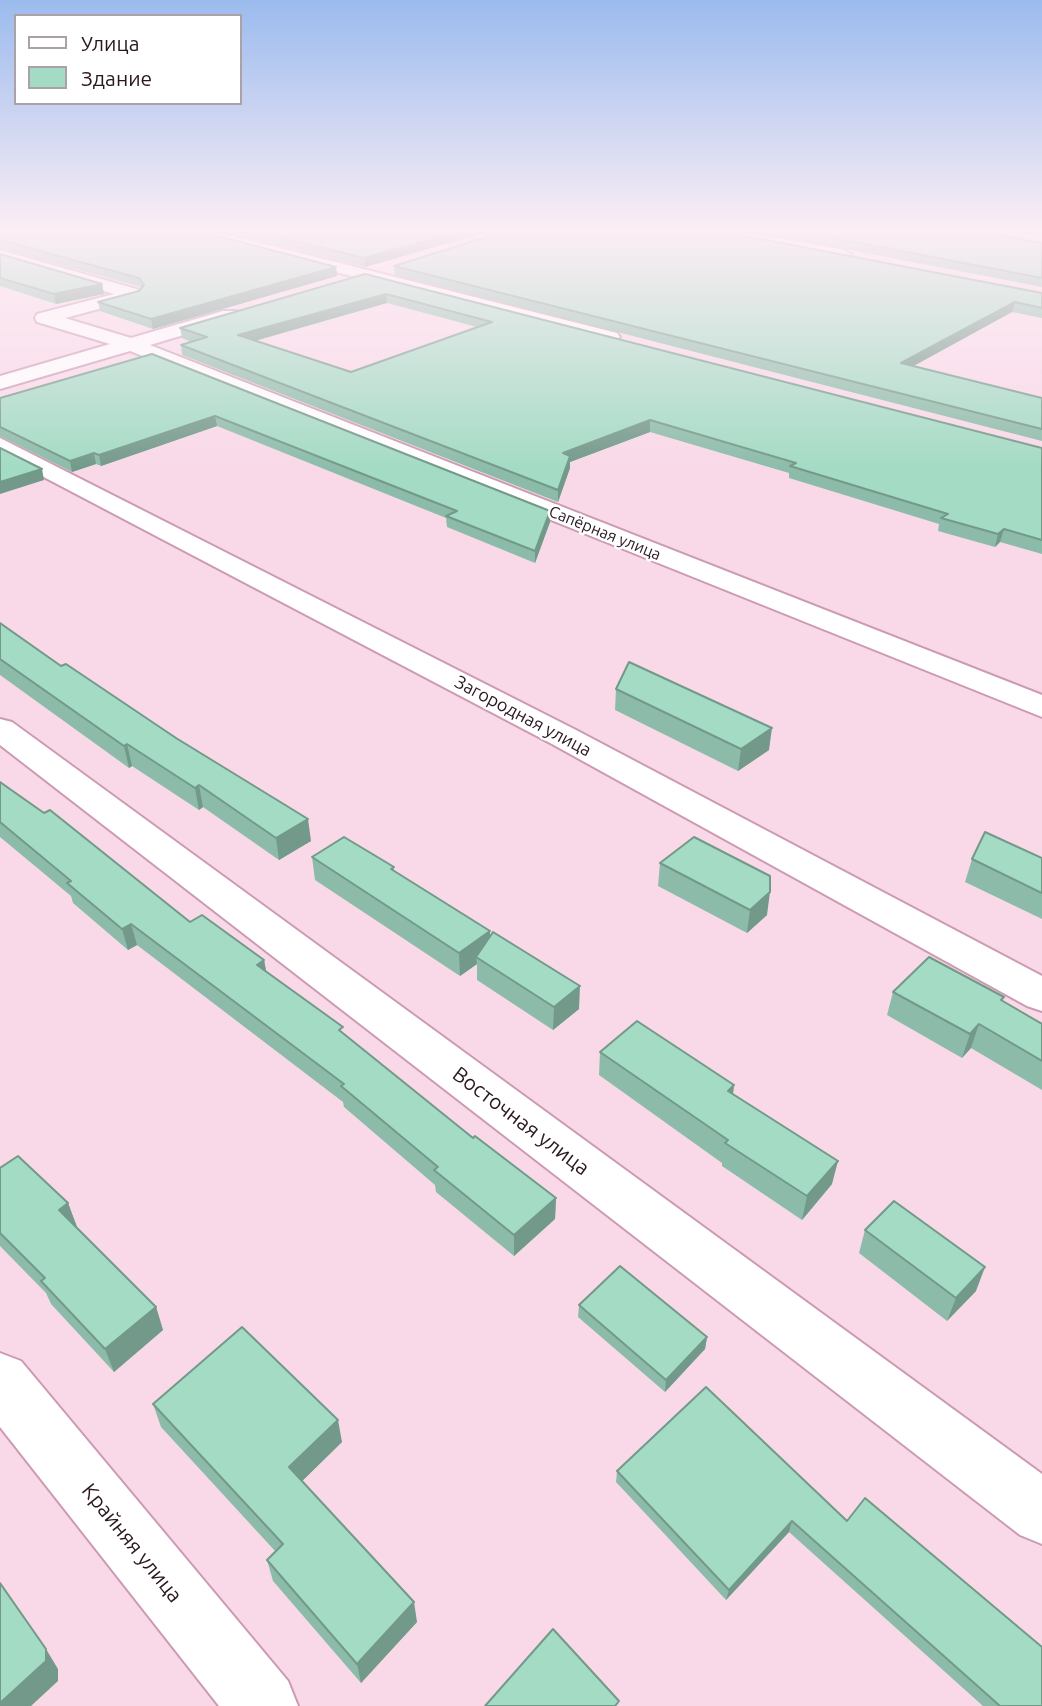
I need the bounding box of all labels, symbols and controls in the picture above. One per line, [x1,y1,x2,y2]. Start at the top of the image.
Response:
legend [14,14,242,105]
text: Улица [81,31,139,55]
text: Здание [81,66,152,90]
street label: Сапёрная улица [546,502,664,564]
street label: Загородная улица [451,671,595,761]
street label: Восточная улица [448,1061,594,1181]
street label: Крайняя улица [76,1479,188,1607]

